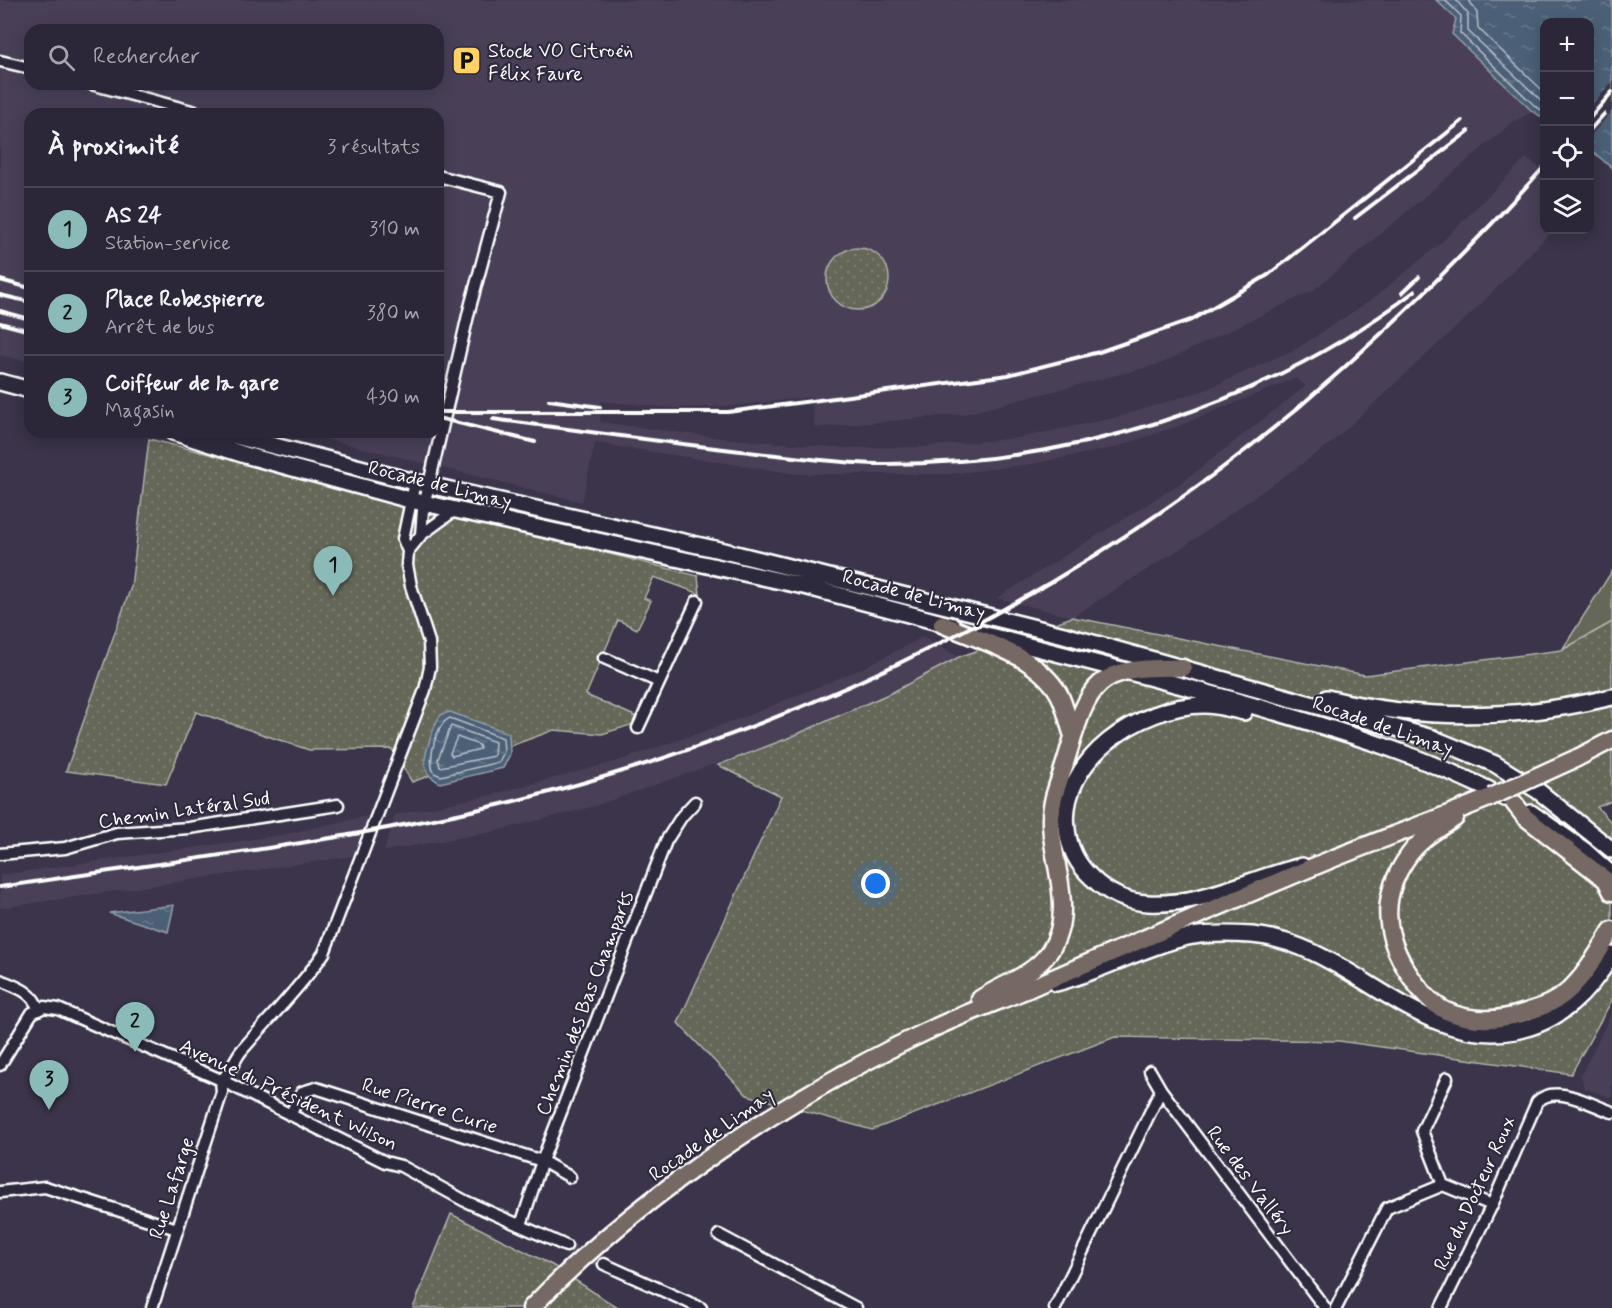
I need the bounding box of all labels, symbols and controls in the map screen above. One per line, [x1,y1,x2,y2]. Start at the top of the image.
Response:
map controls [1540,18,1594,234]
button: + [1540,18,1594,72]
search box [24,24,444,90]
place label: Stock VO Citroën Félix Faure [488,38,633,88]
icon: search [45,41,78,74]
text: Rechercher [93,43,200,71]
parking icon: Stock VO Citroën Félix Faure [451,45,483,77]
button: − [1540,72,1594,126]
button: locate [1540,126,1594,180]
text: À proximité [48,130,179,164]
text: 3 résultats [327,134,420,161]
button: layers [1540,180,1594,234]
text: AS 24 [105,202,162,230]
text: 1 [63,216,72,243]
text: 310 m [369,216,420,243]
text: Station-service [105,230,231,257]
text: Place Robespierre [105,286,265,314]
text: 2 [63,300,72,327]
text: 380 m [367,300,420,327]
text: Arrêt de bus [105,314,214,341]
text: Coiffeur de la gare [105,370,279,398]
text: 3 [63,384,72,411]
text: 430 m [367,384,420,411]
text: Magasin [105,398,175,425]
street label: Rocade de Limay [365,455,514,516]
pin: 1 [314,546,352,596]
street label: Rocade de Limay [839,563,988,628]
street label: Rocade de Limay [1309,690,1456,763]
street label: Chemin Latéral Sud [97,785,272,836]
your location [861,869,890,898]
street label: Chemin des Bas Champarts [530,887,641,1120]
pin: 2 [116,1002,154,1052]
street label: Avenue du Président Wilson [175,1033,402,1158]
pin: 3 [29,1060,68,1110]
street label: Rue Pierre Curie [358,1072,501,1141]
street label: Rocade de Limay [644,1082,780,1188]
street label: Rue du Docteur Roux [1428,1112,1523,1275]
street label: Rue des Valléry [1200,1121,1300,1241]
street label: Rue Lafarge [143,1134,202,1243]

